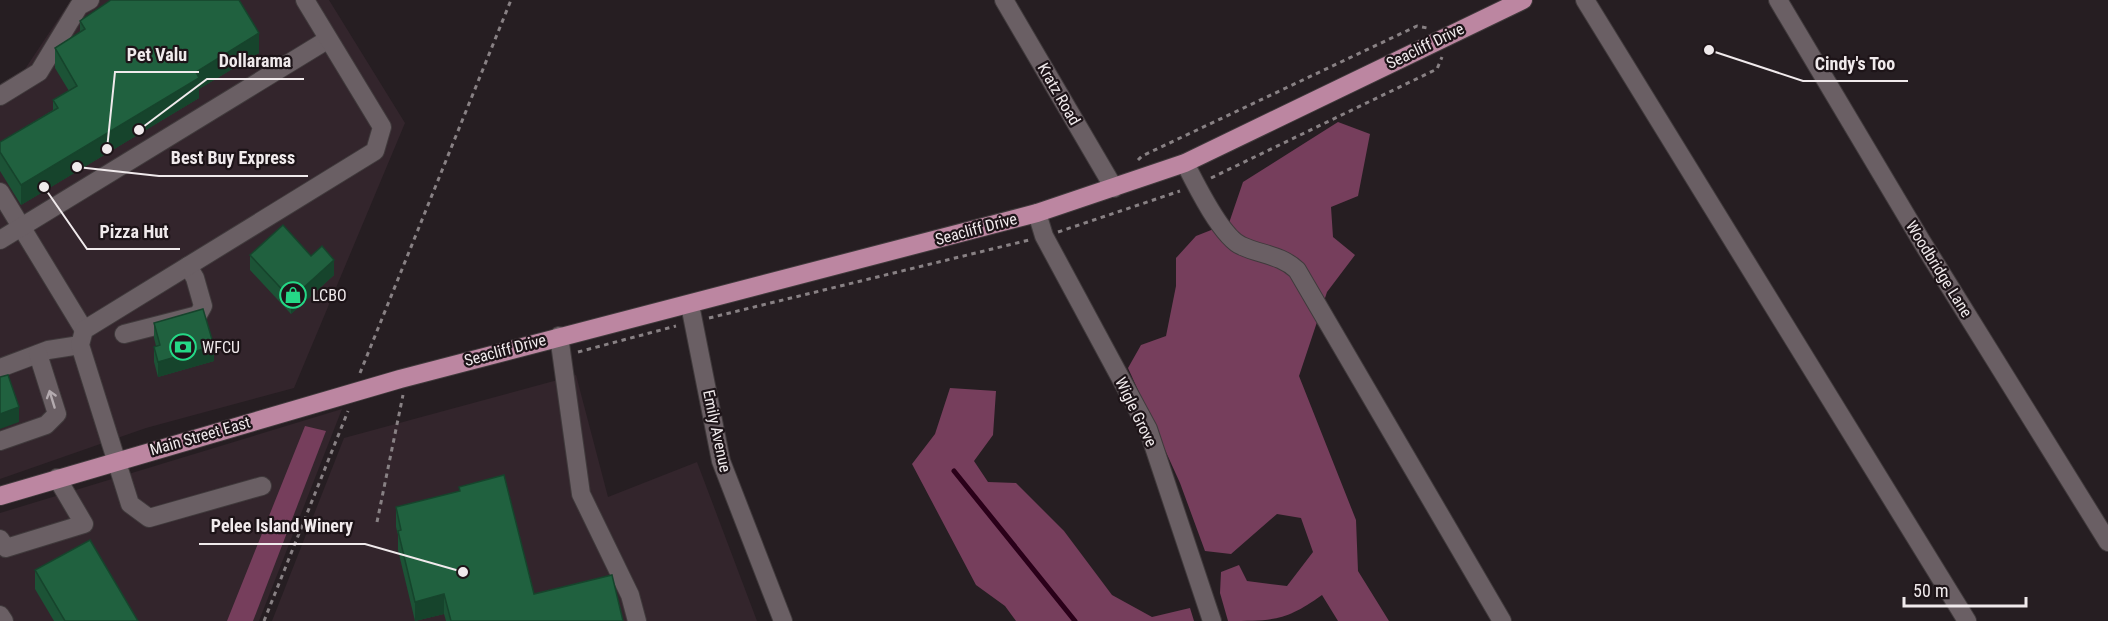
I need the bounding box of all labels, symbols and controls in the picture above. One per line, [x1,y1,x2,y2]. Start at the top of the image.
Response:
street label: Seacliff Drive [1383,19,1467,73]
callout: Pet Valu [115,36,199,72]
callout: Dollarama [207,43,304,79]
text: Pet Valu [127,44,187,65]
callout: Cindy's Too [1803,45,1908,81]
text: Dollarama [219,50,291,71]
text: Cindy's Too [1815,53,1895,74]
street label: Kratz Road [1034,60,1084,128]
callout: Best Buy Express [159,140,308,176]
text: Best Buy Express [171,147,295,168]
street label: Seacliff Drive [933,209,1019,249]
callout: Pizza Hut [87,213,180,249]
street label: Woodbridge Lane [1902,217,1976,321]
text: Pizza Hut [99,221,169,242]
shop icon: LCBO [278,280,308,310]
place label: LCBO [312,286,347,305]
street label: Seacliff Drive [462,330,548,370]
bank icon: WFCU [168,332,198,362]
place label: WFCU [202,338,240,357]
street label: Wigle Grove [1111,374,1161,450]
street label: Emily Avenue [699,388,735,474]
one-way arrow [46,390,57,409]
street label: Main Street East [148,413,253,459]
callout: Pelee Island Winery [199,508,365,544]
text: Pelee Island Winery [211,515,353,536]
scale bar [1904,570,2026,608]
text: 50 m [1913,580,1948,601]

